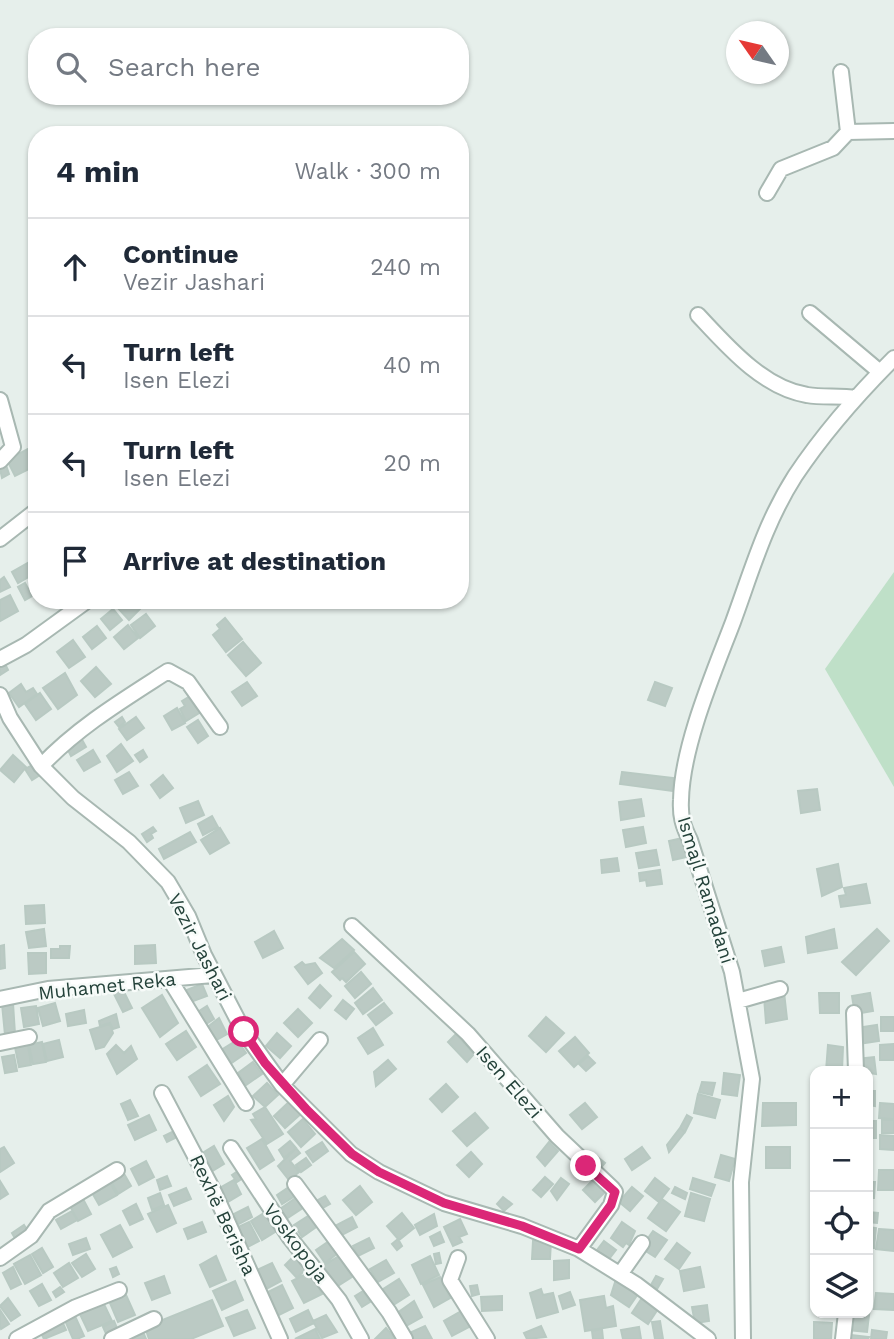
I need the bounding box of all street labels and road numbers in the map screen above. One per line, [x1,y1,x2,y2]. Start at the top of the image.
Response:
street label: Ismajl Ramadani [673,814,739,966]
street label: Vezir Jashari [163,889,237,1005]
street label: Muhamet Reka [37,967,177,1005]
street label: Isen Elezi [471,1041,547,1123]
street label: Rexhë Berisha [185,1151,261,1279]
street label: Voskopoja [259,1199,334,1288]

